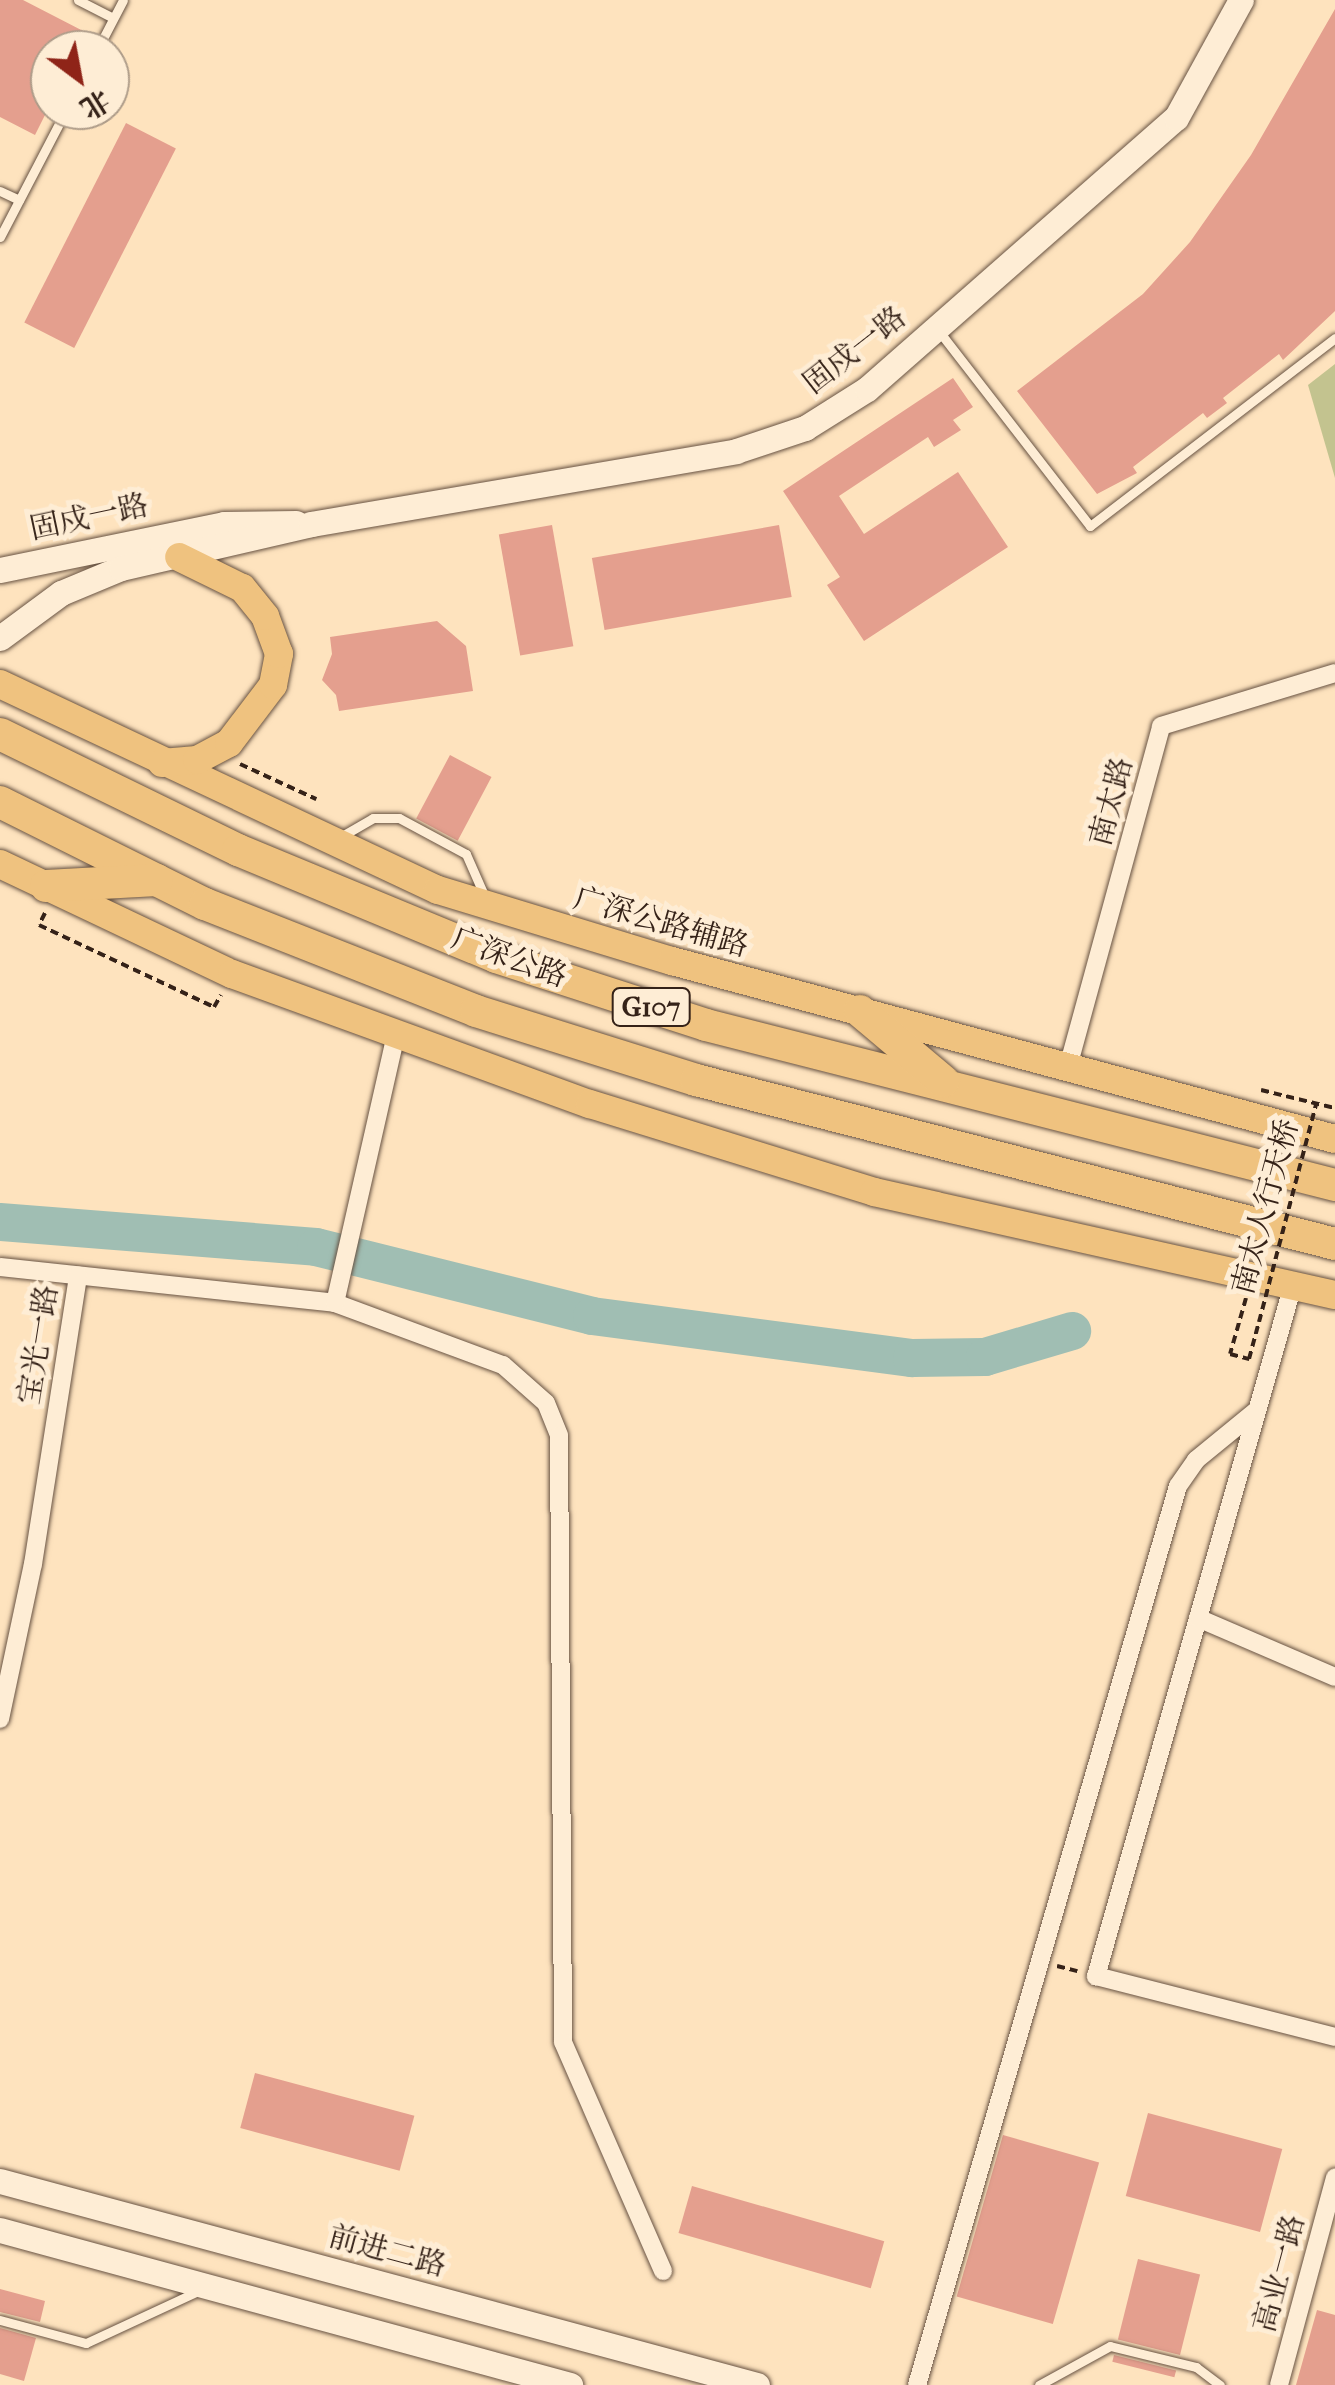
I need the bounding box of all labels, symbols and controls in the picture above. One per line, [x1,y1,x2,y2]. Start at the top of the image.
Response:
north arrow [30,30,130,130]
text: 北 [74,83,116,126]
street label: 固戍一路 [797,300,913,402]
street label: 固戍一路 [27,488,151,548]
street label: 南太路 [1083,754,1141,850]
street label: 广深公路辅路 [570,881,752,965]
street label: 广深公路 [446,921,572,995]
road number: G107 [611,984,691,1030]
street label: 南太人行天桥 [1225,1115,1307,1299]
street label: 宝光一路 [12,1283,66,1407]
street label: 高业一路 [1247,2211,1313,2337]
street label: 前进二路 [324,2219,450,2285]

